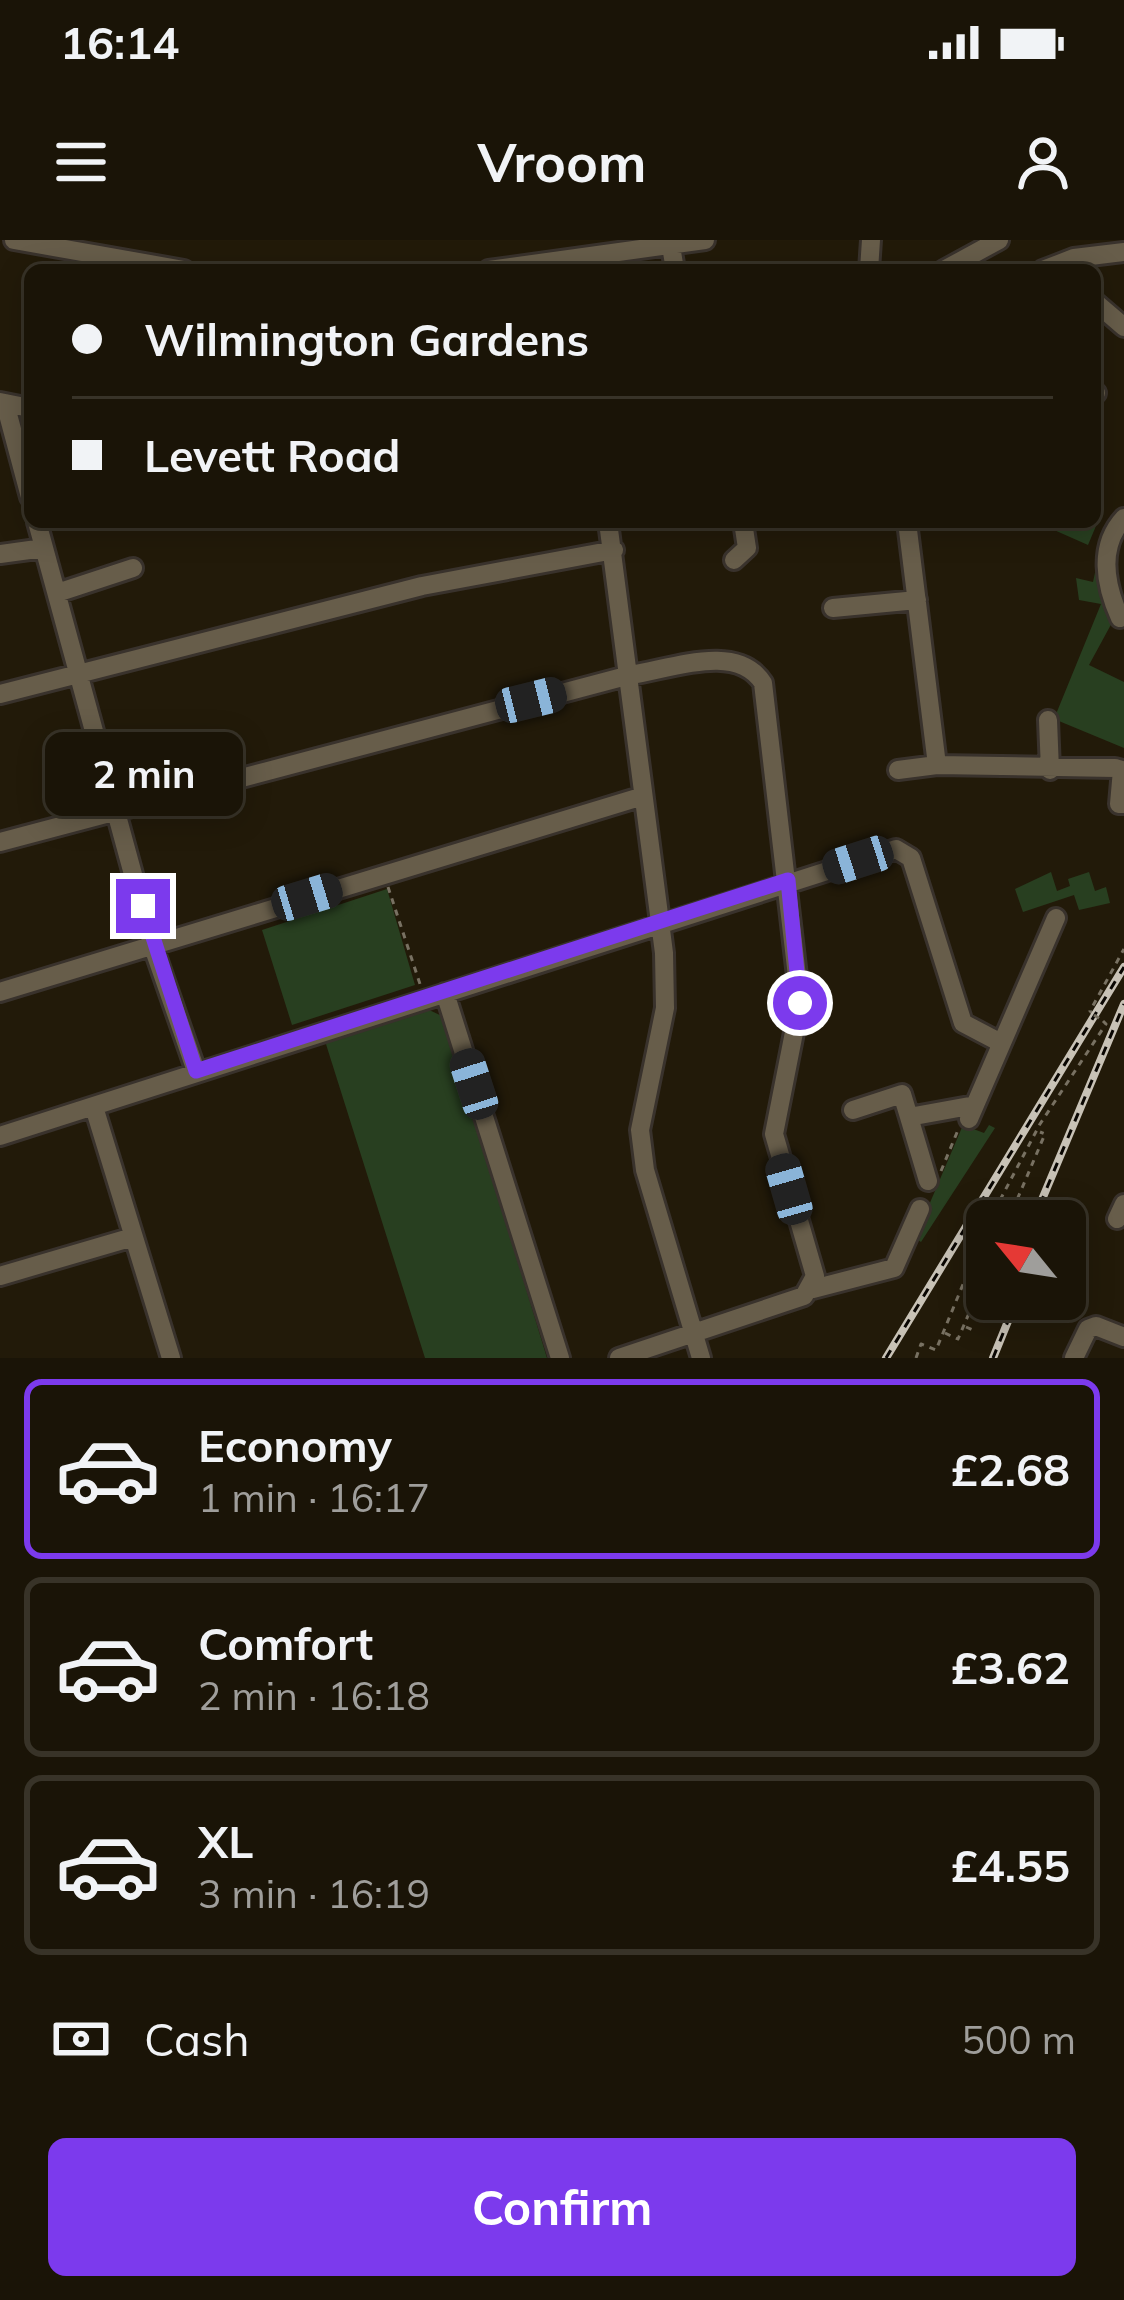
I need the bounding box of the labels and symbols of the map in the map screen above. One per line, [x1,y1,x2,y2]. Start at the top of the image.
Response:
car [492,674,570,726]
callout: 2 min [44,732,242,816]
car [818,832,898,888]
car [267,869,347,925]
route end [116,879,170,933]
route start [773,976,827,1030]
car [446,1044,502,1124]
car [762,1149,816,1229]
north arrow [966,1200,1086,1320]

